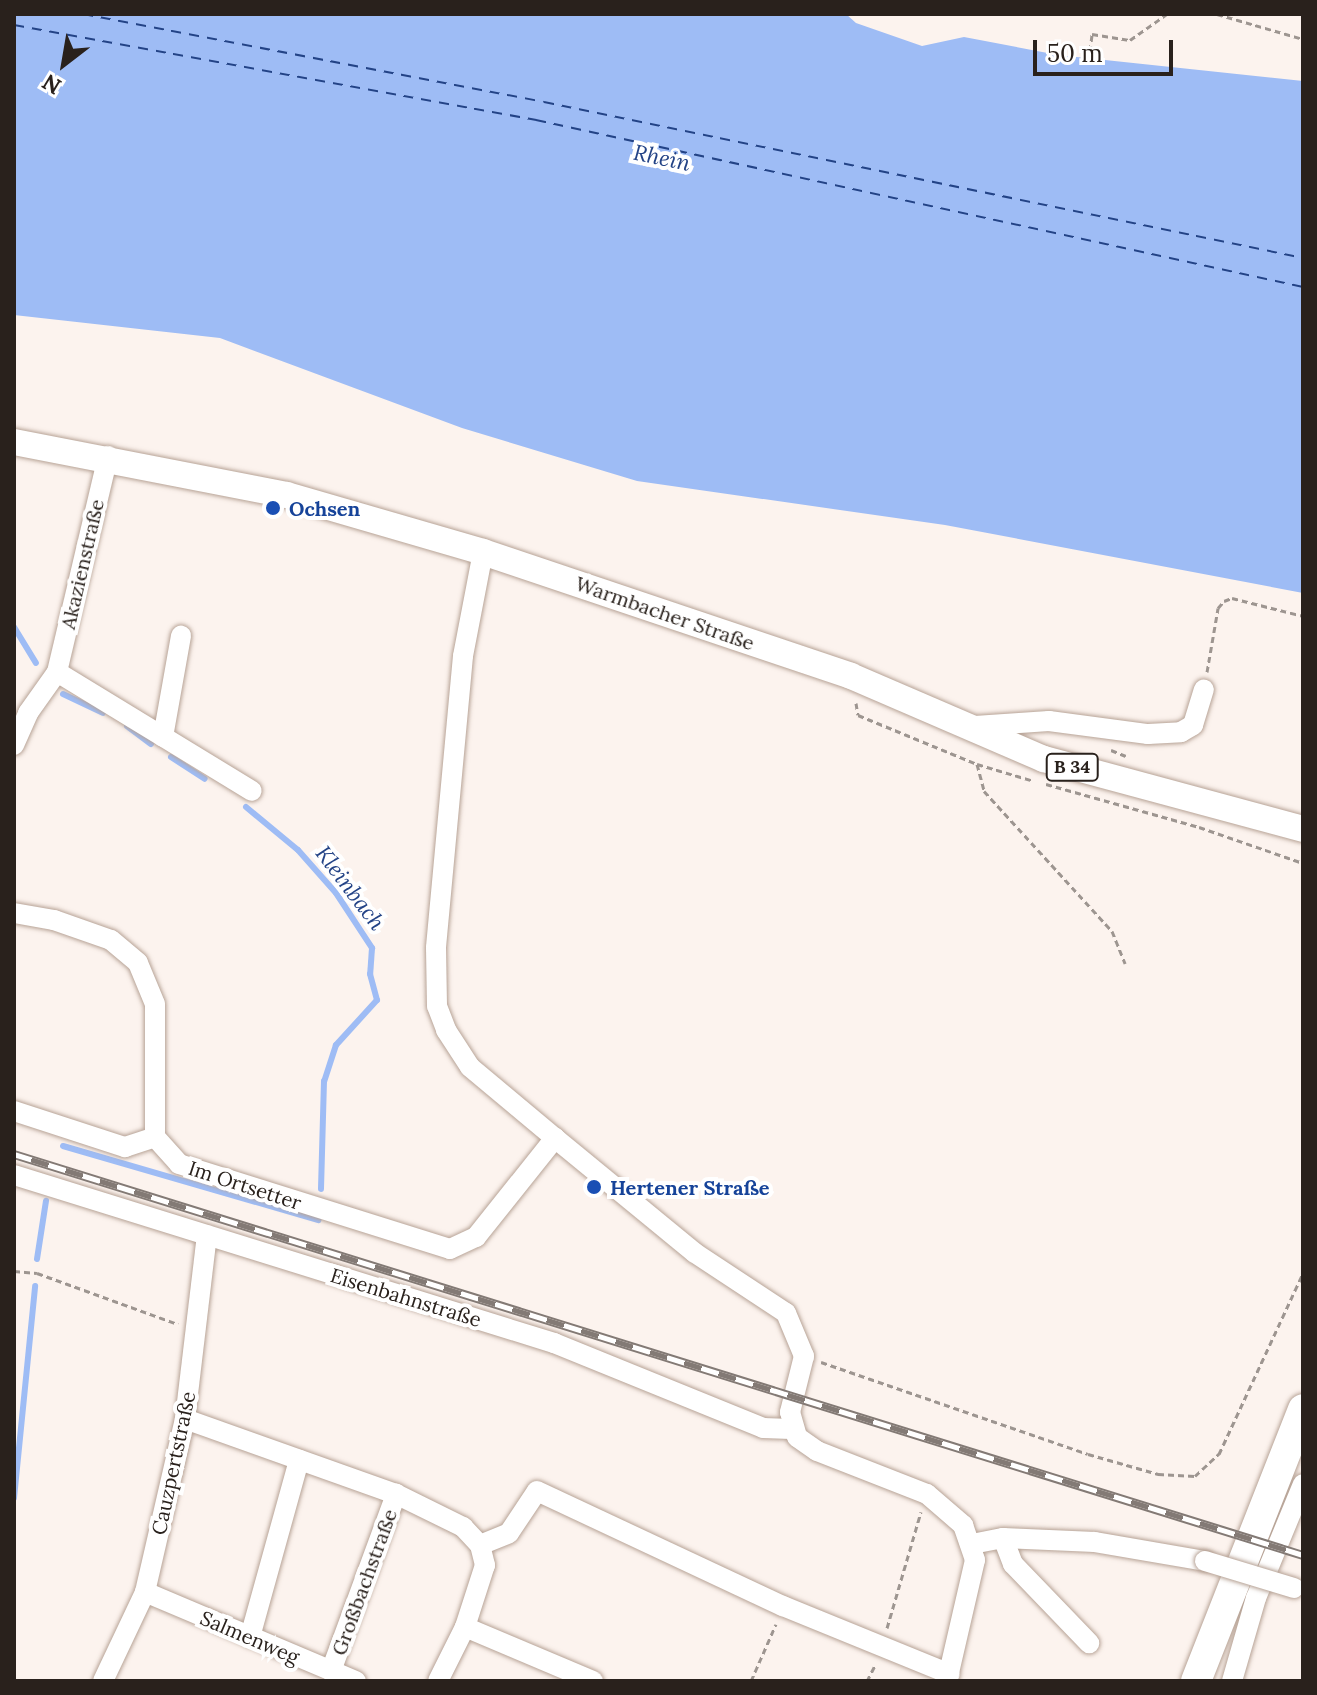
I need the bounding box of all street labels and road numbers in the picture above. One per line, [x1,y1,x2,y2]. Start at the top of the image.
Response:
street label: Akazienstraße [55,497,109,631]
street label: Warmbacher Straße [572,571,758,655]
road number: B 34 [1044,753,1100,781]
street label: Im Ortsetter [186,1155,304,1215]
street label: Eisenbahnstraße [328,1263,484,1331]
street label: Cauzpertstraße [146,1389,200,1537]
street label: Großbachstraße [326,1506,402,1658]
street label: Salmenweg [197,1605,303,1669]

